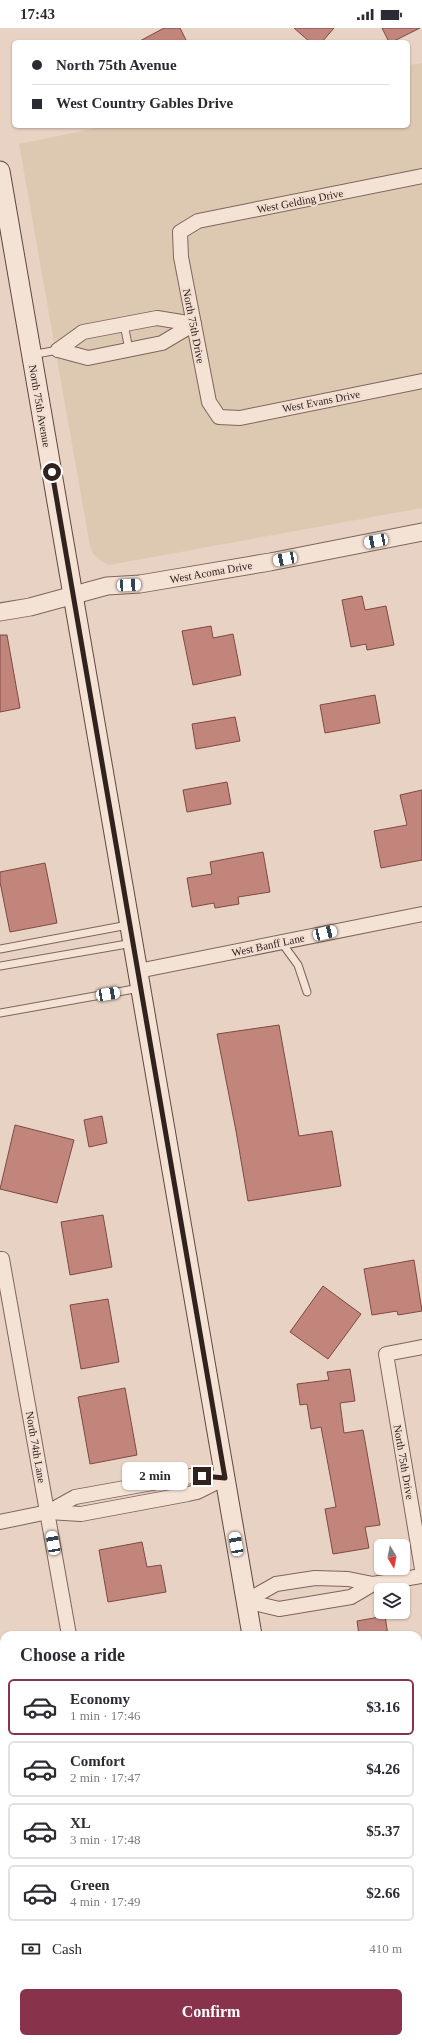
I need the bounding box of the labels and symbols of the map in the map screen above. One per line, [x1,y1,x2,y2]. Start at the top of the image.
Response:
street label: West Gelding Drive [256,187,344,215]
street label: North 75th Drive [181,288,207,364]
street label: North 75th Avenue [27,364,53,448]
street label: West Evans Drive [281,388,361,414]
route start [43,463,61,481]
car [363,533,389,549]
car [272,551,298,567]
street label: West Acoma Drive [169,559,253,585]
car [117,578,141,592]
car [312,924,338,942]
street label: West Banff Lane [231,931,306,959]
car [95,986,121,1002]
street label: North 74th Lane [24,1410,48,1484]
street label: North 75th Drive [392,1424,417,1500]
callout: 2 min [122,1462,188,1490]
route end [193,1467,211,1485]
car [45,1530,61,1556]
car [228,1531,244,1557]
north arrow [374,1539,410,1575]

